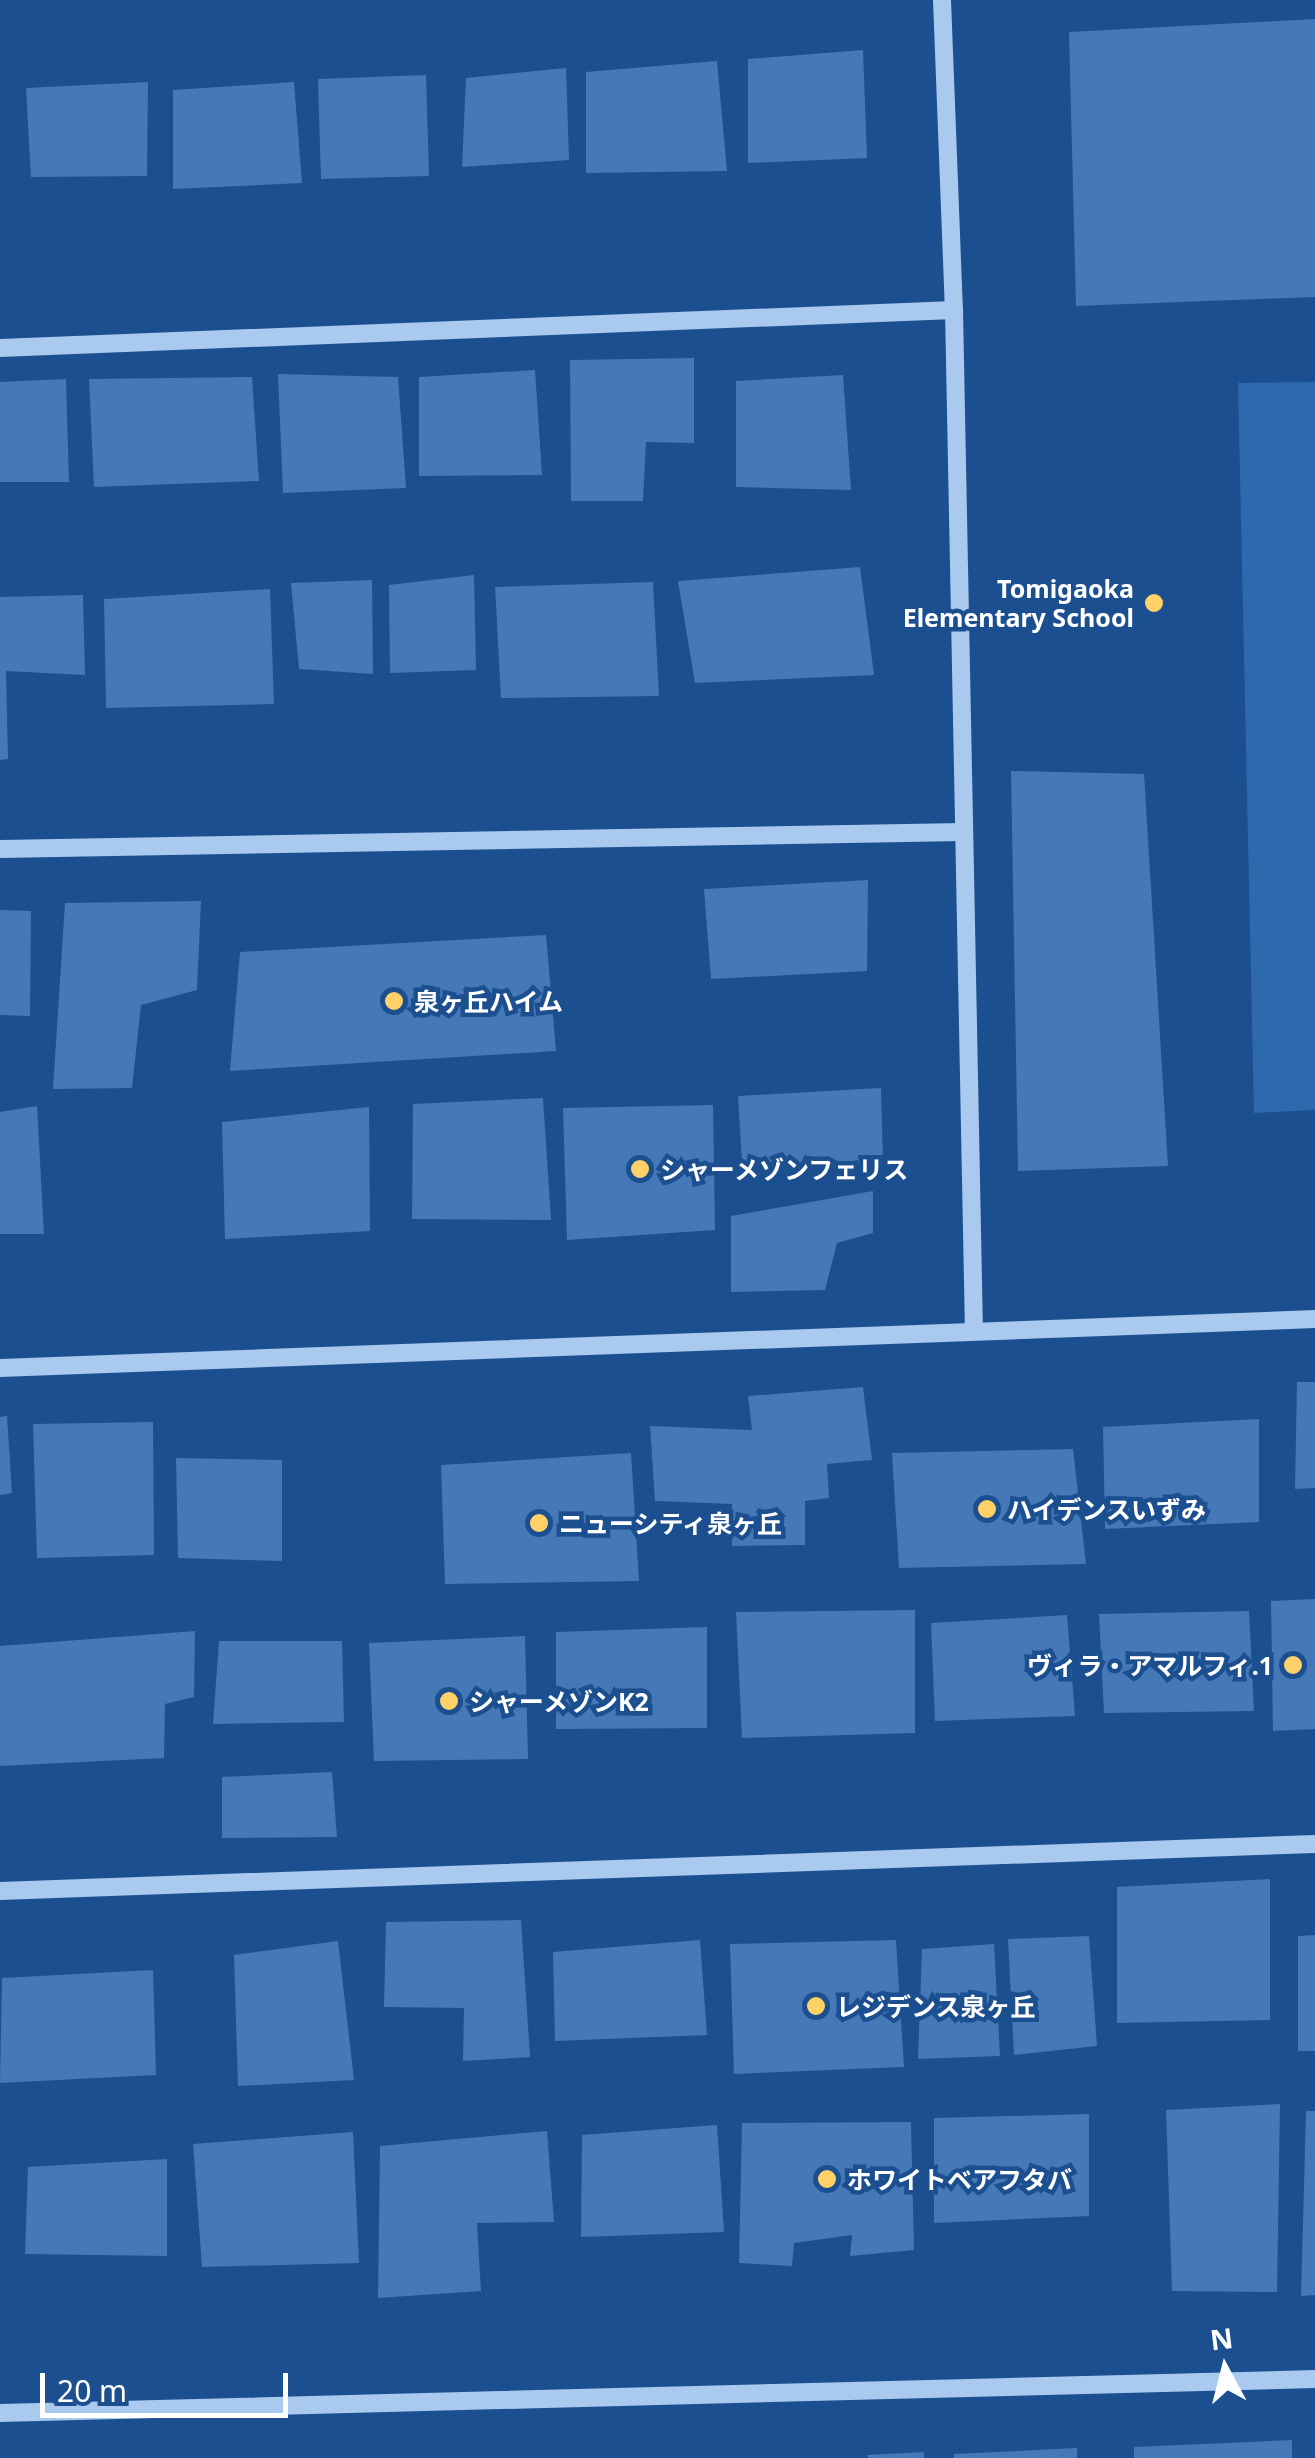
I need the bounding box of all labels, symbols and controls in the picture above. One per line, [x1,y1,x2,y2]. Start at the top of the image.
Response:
place label: Tomigaoka Elementary School [903,574,1134,633]
marker: Tomigaoka Elementary School [1143,592,1165,614]
place label: 泉ヶ丘ハイム [414,986,564,1016]
marker: 泉ヶ丘ハイム [383,990,405,1012]
place label: シャーメゾンフェリス [660,1154,910,1184]
marker: シャーメゾンフェリス [629,1158,651,1180]
place label: ハイデンスいずみ [1007,1494,1207,1524]
marker: ハイデンスいずみ [976,1498,998,1520]
place label: ニューシティ泉ヶ丘 [559,1508,784,1538]
marker: ニューシティ泉ヶ丘 [528,1512,550,1534]
place label: ヴィラ・アマルフィ.1 [1027,1650,1273,1680]
marker: ヴィラ・アマルフィ.1 [1282,1654,1304,1676]
place label: シャーメゾンK2 [469,1686,650,1716]
marker: シャーメゾンK2 [438,1690,460,1712]
place label: レジデンス泉ヶ丘 [836,1991,1036,2021]
marker: レジデンス泉ヶ丘 [805,1995,827,2017]
place label: ホワイトベアフタバ [847,2164,1072,2194]
marker: ホワイトベアフタバ [816,2168,838,2190]
north arrow [1175,2318,1275,2418]
text: N [1208,2318,1235,2358]
scale bar [45,2353,292,2415]
text: 20 m [57,2370,127,2411]

